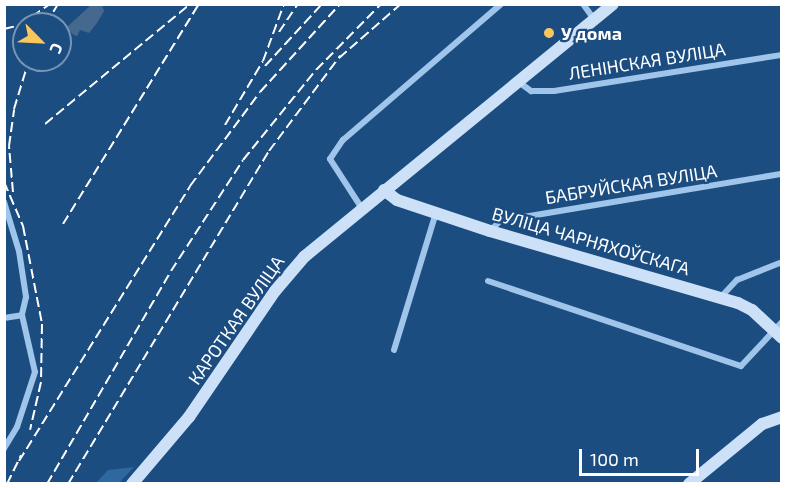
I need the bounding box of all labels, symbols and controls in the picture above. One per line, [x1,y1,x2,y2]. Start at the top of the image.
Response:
north arrow [12,12,72,72]
place label: У дома [561,22,622,44]
marker: У дома [542,26,556,40]
street label: ЛЕНІНСКАЯ ВУЛІЦА [567,38,727,84]
text: С [46,41,68,57]
street label: БАБРУЙСКАЯ ВУЛІЦА [543,160,719,208]
street label: ВУЛІЦА ЧАРНЯХОЎСКАГА [490,202,692,280]
street label: КАРОТКАЯ ВУЛІЦА [183,251,289,389]
scale bar [582,437,702,475]
text: 100 m [590,448,639,470]

